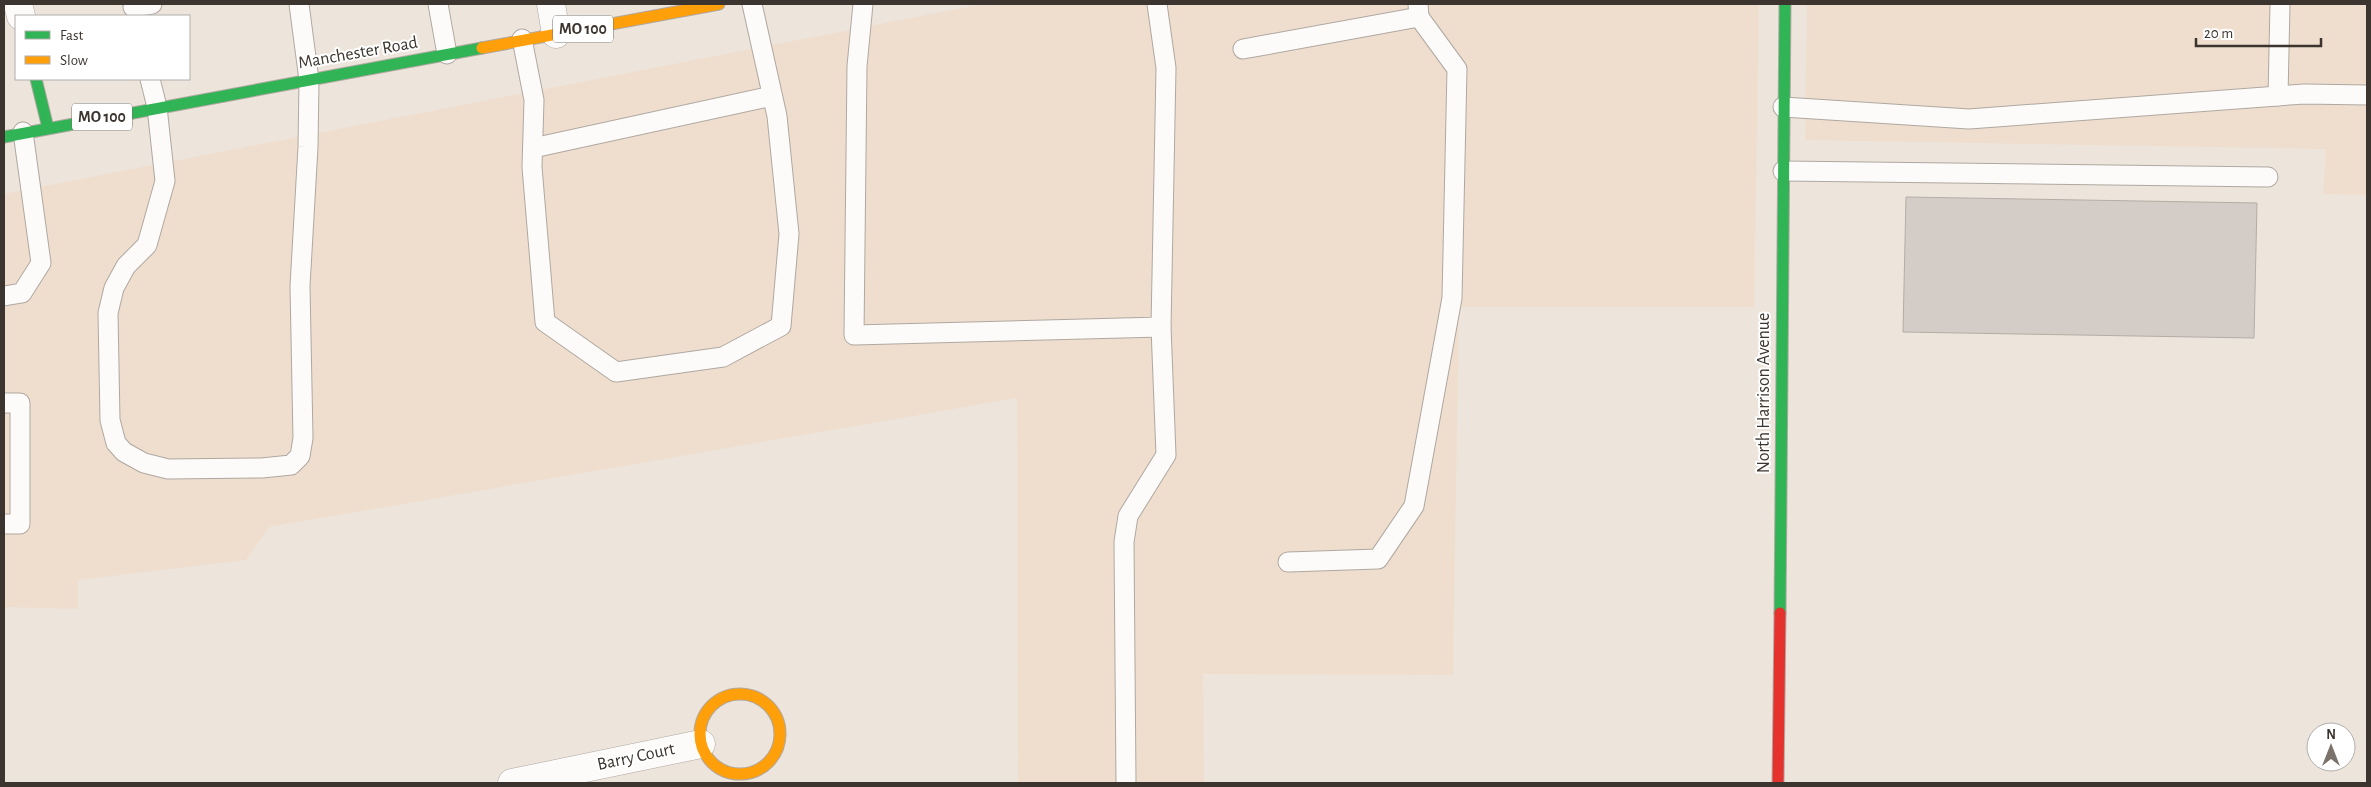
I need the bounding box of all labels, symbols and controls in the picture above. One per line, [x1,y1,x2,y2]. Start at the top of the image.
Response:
legend [15,15,190,80]
road number: MO 100 [553,15,613,42]
scale bar [2196,15,2321,47]
text: 20 m [2204,26,2233,41]
text: Fast [60,28,84,43]
street label: Manchester Road [297,34,419,72]
text: Slow [60,53,88,68]
road number: MO 100 [72,104,132,130]
street label: North Harrison Avenue [1755,313,1773,473]
north arrow [2306,722,2356,772]
text: N [2326,728,2336,742]
street label: Barry Court [596,740,677,774]

